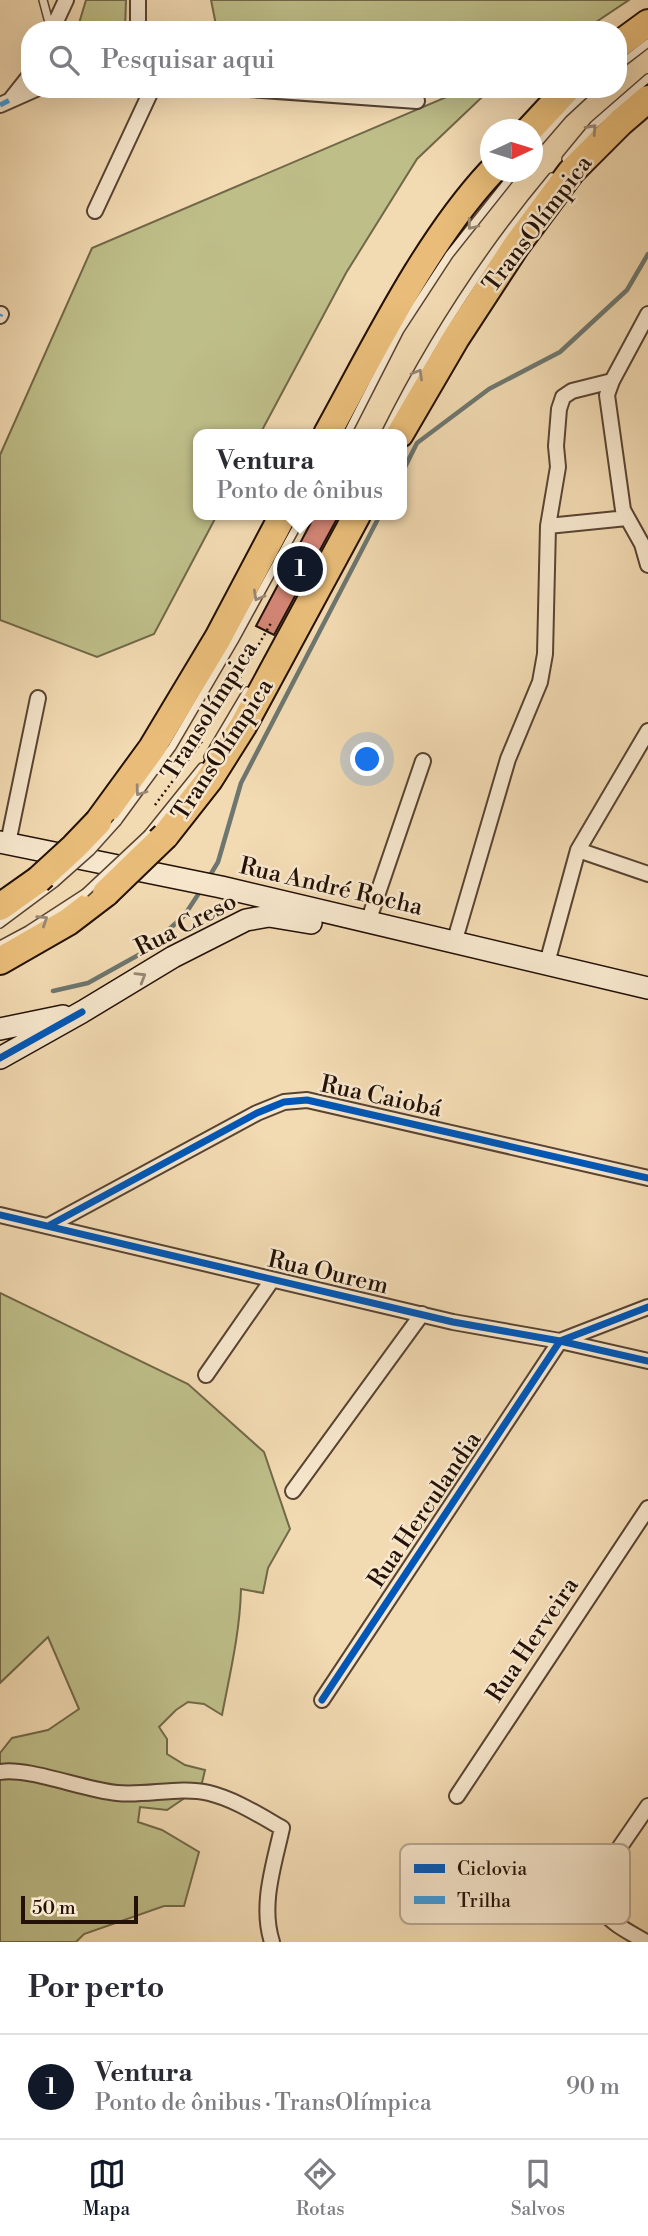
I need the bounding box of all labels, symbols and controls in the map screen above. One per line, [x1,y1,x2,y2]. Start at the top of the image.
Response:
search box [21,21,627,98]
icon: search [45,41,83,79]
text: Pesquisar aqui [101,44,275,76]
north arrow [480,119,543,182]
one-way arrow [583,124,596,137]
street label: TransOlímpica [477,149,600,298]
one-way arrow [468,217,480,230]
one-way arrow [410,369,423,382]
popup [193,429,407,520]
text: Ventura [217,445,314,477]
text: Ponto de ônibus [217,477,383,505]
pin: 1 [277,543,323,595]
one-way arrow [252,589,266,601]
street label: Transolímpica [155,635,265,786]
street label: TransOlímpica [166,672,281,827]
your location [350,742,384,776]
one-way arrow [136,783,149,795]
street label: Rua André Rocha [236,851,426,923]
street label: Rua Creso [130,887,242,963]
one-way arrow [36,916,49,929]
one-way arrow [133,972,146,985]
street label: Rua Caiobá [318,1070,445,1125]
street label: Rua Ourem [265,1245,391,1301]
street label: Rua Herculandia [362,1426,489,1594]
street label: Rua Herveira [480,1571,586,1708]
legend [400,1844,630,1924]
text: Ciclovia [457,1857,527,1881]
text: Trilha [457,1889,511,1913]
scale bar [21,1893,138,1925]
text: 50 m [32,1896,76,1920]
text: Por perto [28,1969,164,2007]
text: Ventura [95,2057,192,2089]
text: 1 [45,2073,57,2101]
text: 90 m [566,2073,620,2101]
text: Ponto de ônibus · TransOlímpica [95,2089,432,2117]
tab: Mapa [83,2155,130,2221]
tab: Rotas [296,2155,345,2221]
tab: Salvos [511,2155,565,2221]

